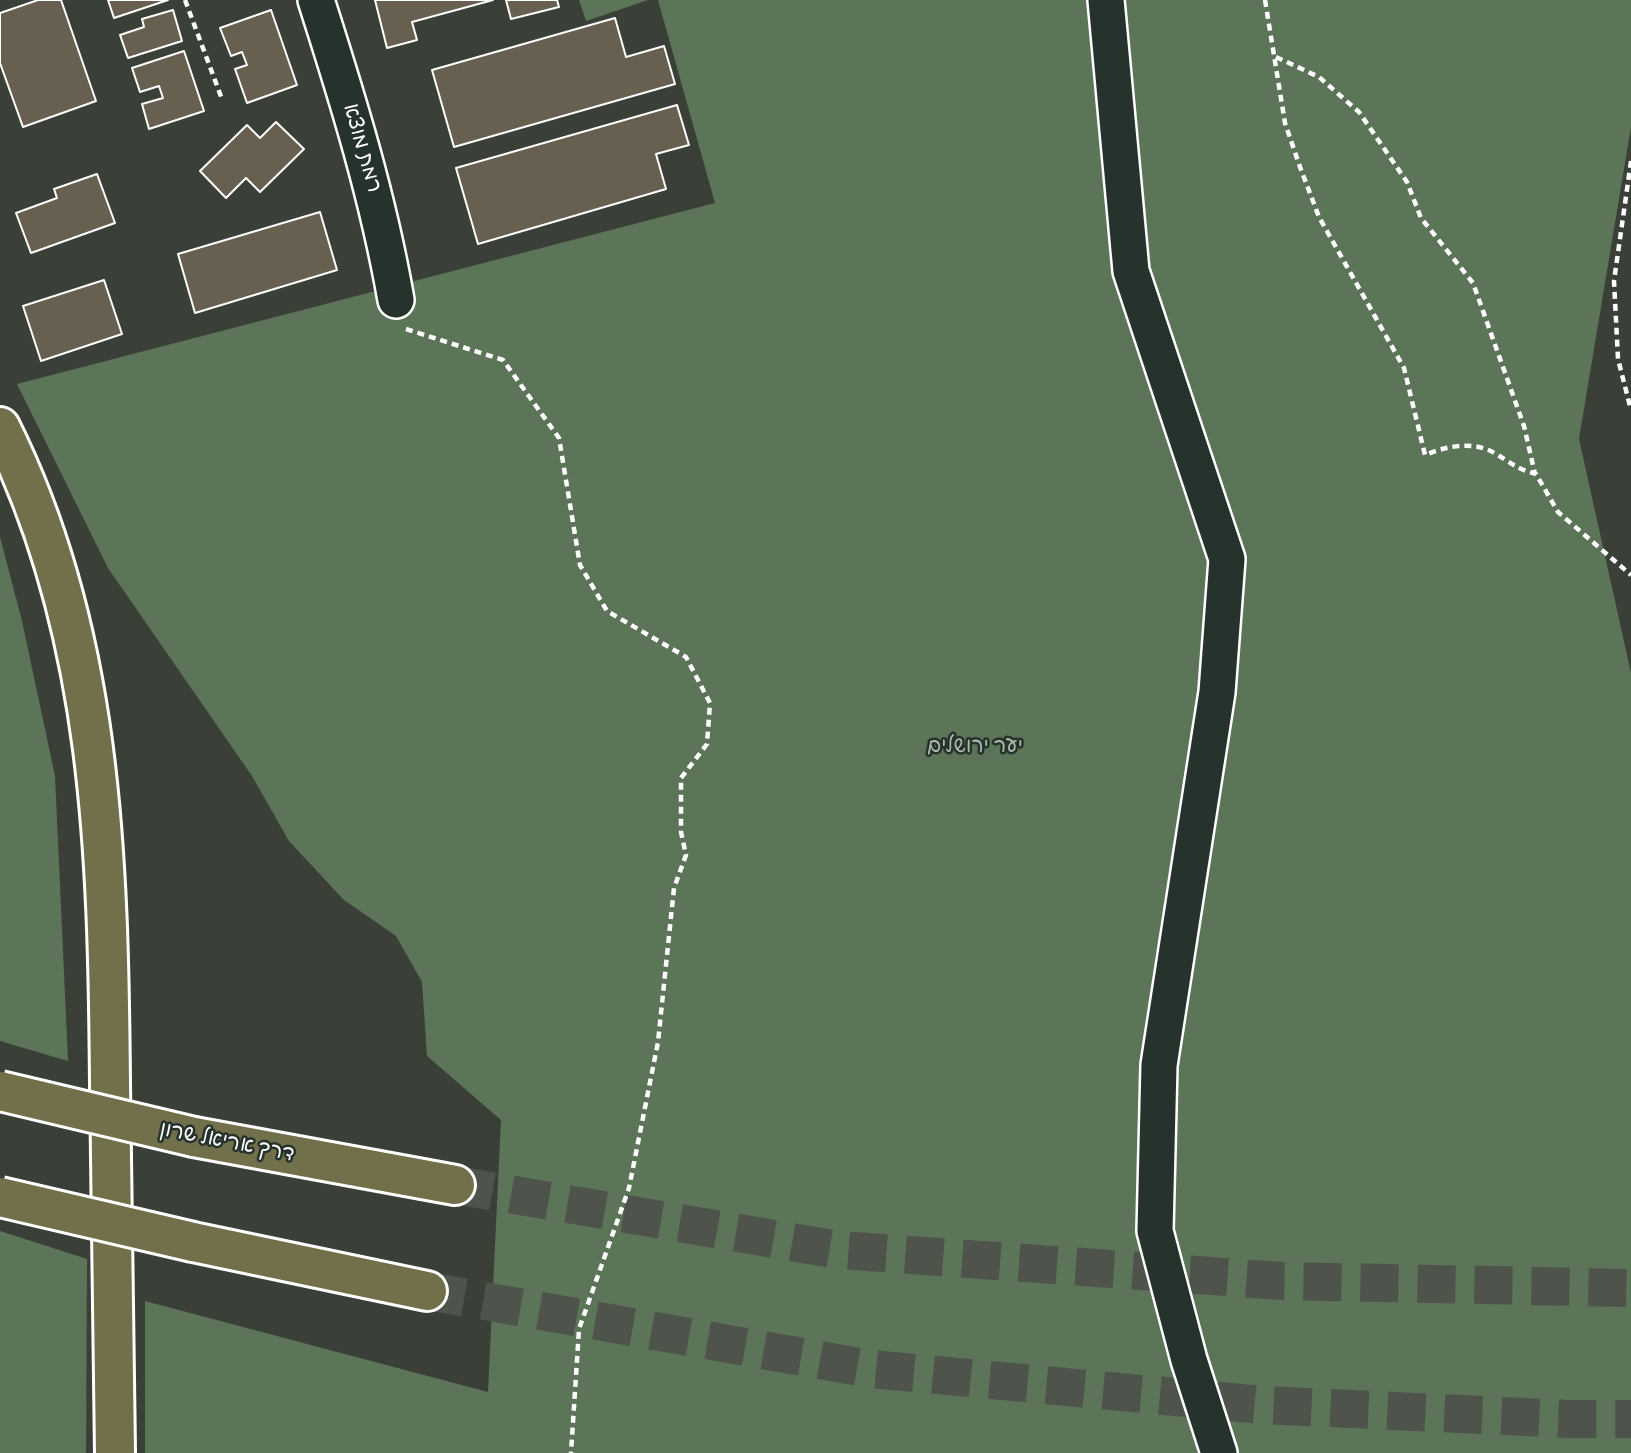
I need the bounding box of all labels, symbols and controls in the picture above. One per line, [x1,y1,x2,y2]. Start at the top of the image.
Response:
street label: רמת מוצא [337,101,387,195]
park label: יער ירושלים [927,733,1023,759]
street label: דרך אריאל שרון [158,1117,296,1167]

